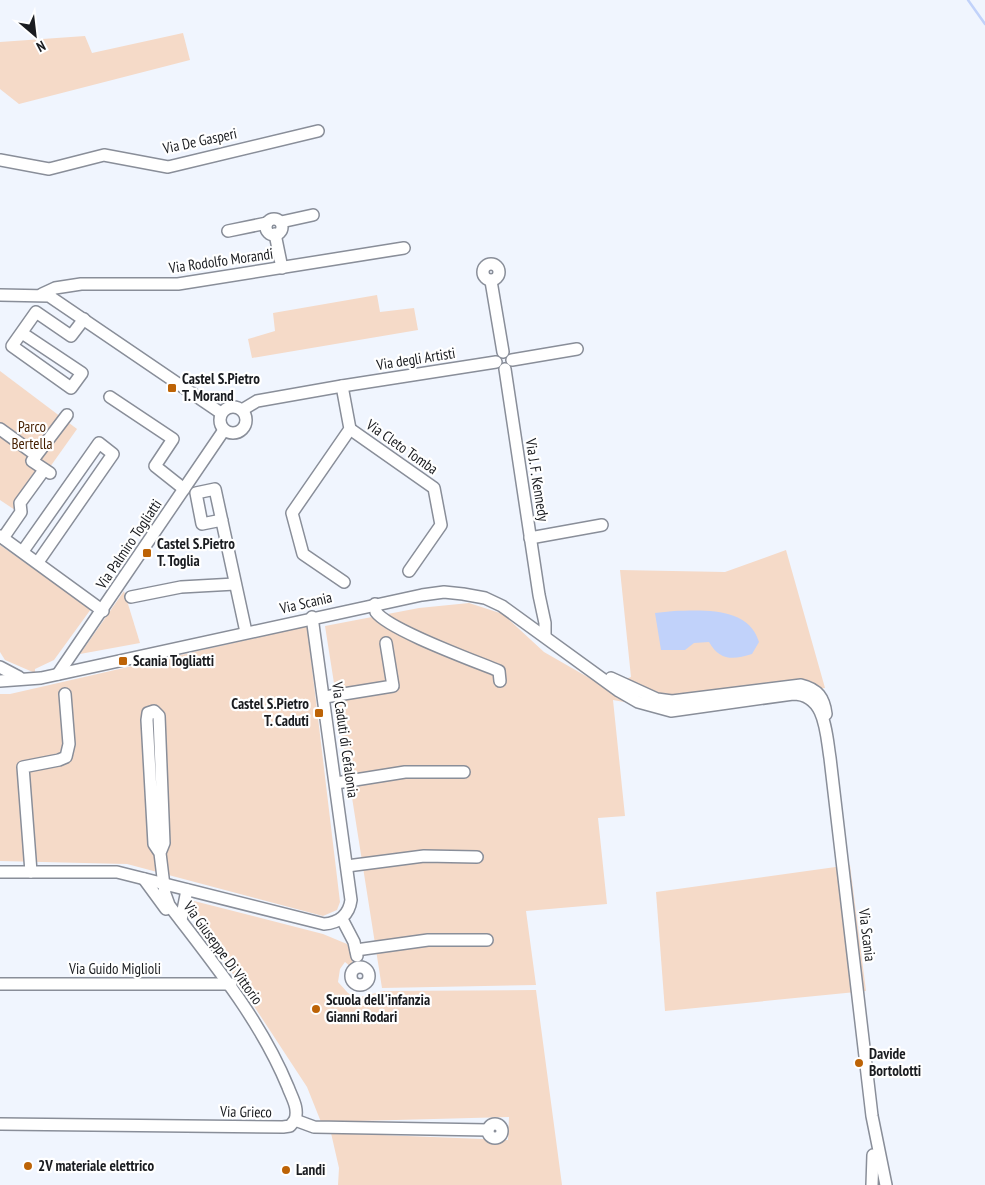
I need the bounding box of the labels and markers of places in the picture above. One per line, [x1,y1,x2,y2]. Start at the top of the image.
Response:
place label: Castel S.Pietro T. Morand [182,369,260,405]
marker: Castel S.Pietro T. Morand [166,382,178,394]
place label: Castel S.Pietro T. Toglia [157,534,235,570]
marker: Castel S.Pietro T. Toglia [141,547,153,559]
place label: Scania Togliatti [133,651,214,670]
marker: Scania Togliatti [117,655,129,667]
place label: Castel S.Pietro T. Caduti [231,694,309,730]
marker: Castel S.Pietro T. Caduti [313,707,325,719]
place label: Scuola dell'infanzia Gianni Rodari [326,990,430,1026]
marker: Scuola dell'infanzia Gianni Rodari [310,1003,322,1015]
place label: Davide Bortolotti [869,1044,921,1080]
marker: Davide Bortolotti [853,1057,865,1069]
place label: 2V materiale elettrico [38,1156,154,1175]
marker: 2V materiale elettrico [22,1160,34,1172]
place label: Landi [296,1160,325,1179]
marker: Landi [280,1164,292,1176]

